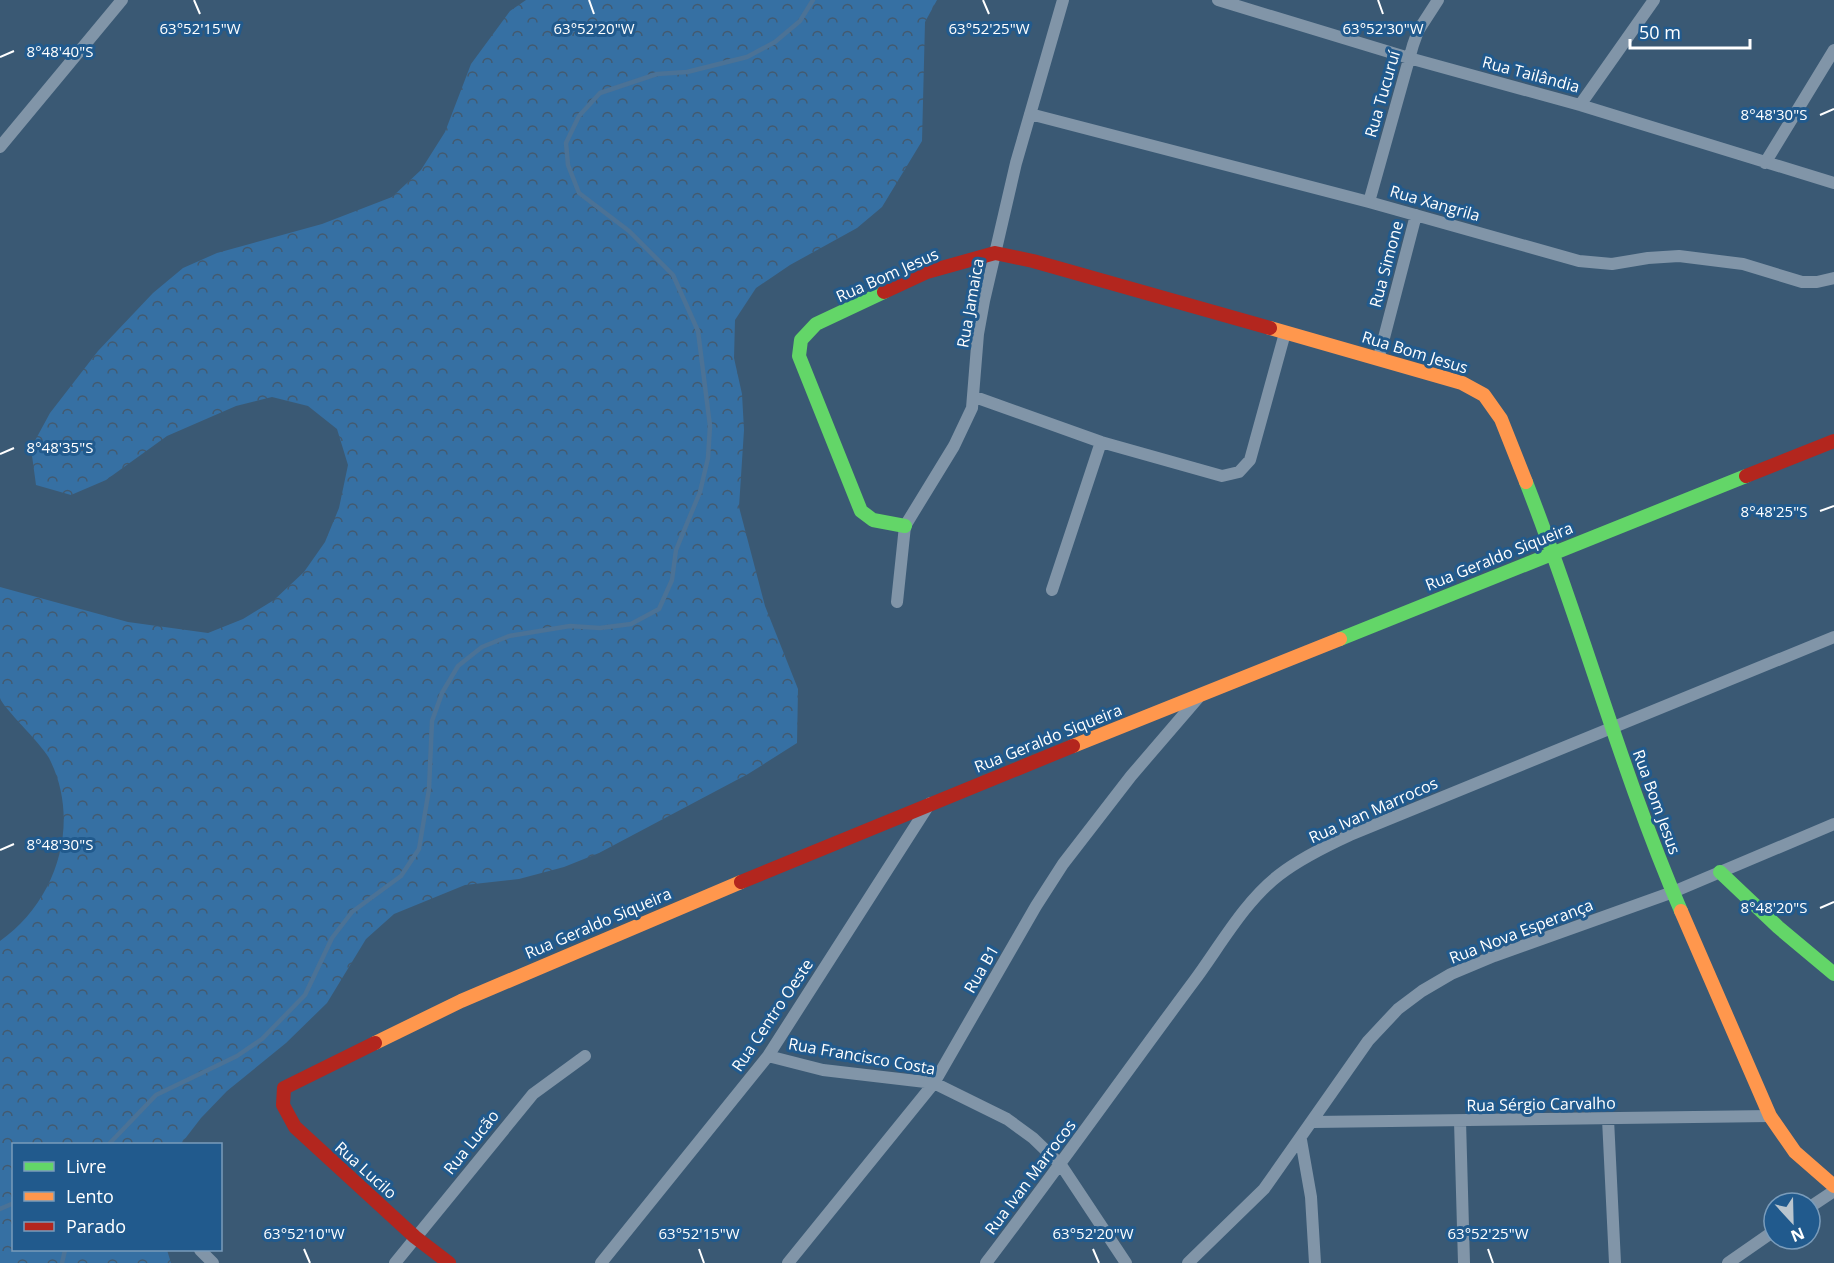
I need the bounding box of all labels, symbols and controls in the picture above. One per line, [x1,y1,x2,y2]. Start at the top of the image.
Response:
scale bar [1630,12,1750,50]
text: 63°52'15"W [160,18,241,38]
text: 63°52'20"W [554,18,635,38]
text: 63°52'25"W [949,18,1030,38]
text: 63°52'30"W [1343,18,1424,38]
text: 50 m [1639,20,1681,44]
text: 8°48'40"S [27,41,93,61]
street label: Rua Tucuruí [1359,47,1405,140]
street label: Rua Tailândia [1480,50,1582,98]
text: 8°48'30"S [1741,104,1807,124]
street label: Rua Xangrila [1387,180,1483,226]
street label: Rua Simone [1364,218,1408,310]
street label: Rua Bom Jesus [832,243,942,307]
street label: Rua Jamaica [951,257,989,349]
street label: Rua Bom Jesus [1359,325,1471,379]
text: 8°48'35"S [27,437,93,457]
text: 8°48'25"S [1741,501,1807,521]
street label: Rua Geraldo Siqueira [1422,516,1576,596]
street label: Rua Geraldo Siqueira [971,698,1125,778]
street label: Rua Bom Jesus [1628,747,1686,857]
street label: Rua Ivan Marrocos [1305,772,1441,848]
text: 8°48'30"S [27,834,93,854]
street label: Rua Geraldo Siqueira [521,882,675,964]
street label: Rua Nova Esperança [1446,893,1596,969]
text: 8°48'20"S [1741,897,1807,917]
street label: Rua B1 [958,941,1004,997]
street label: Rua Centro Oeste [726,954,818,1076]
street label: Rua Francisco Costa [787,1032,937,1080]
street label: Rua Sérgio Carvalho [1466,1092,1616,1116]
street label: Rua Lucão [438,1105,504,1179]
street label: Rua Ivan Marrocos [979,1115,1081,1239]
street label: Rua Lucilo [330,1136,402,1204]
legend [12,1143,222,1251]
text: Livre [66,1154,106,1178]
text: Lento [66,1184,114,1208]
north arrow [1762,1191,1822,1251]
text: Parado [66,1214,126,1238]
text: N [1787,1222,1808,1248]
text: 63°52'10"W [264,1223,345,1243]
text: 63°52'15"W [659,1223,740,1243]
text: 63°52'20"W [1053,1223,1134,1243]
text: 63°52'25"W [1448,1223,1529,1243]

